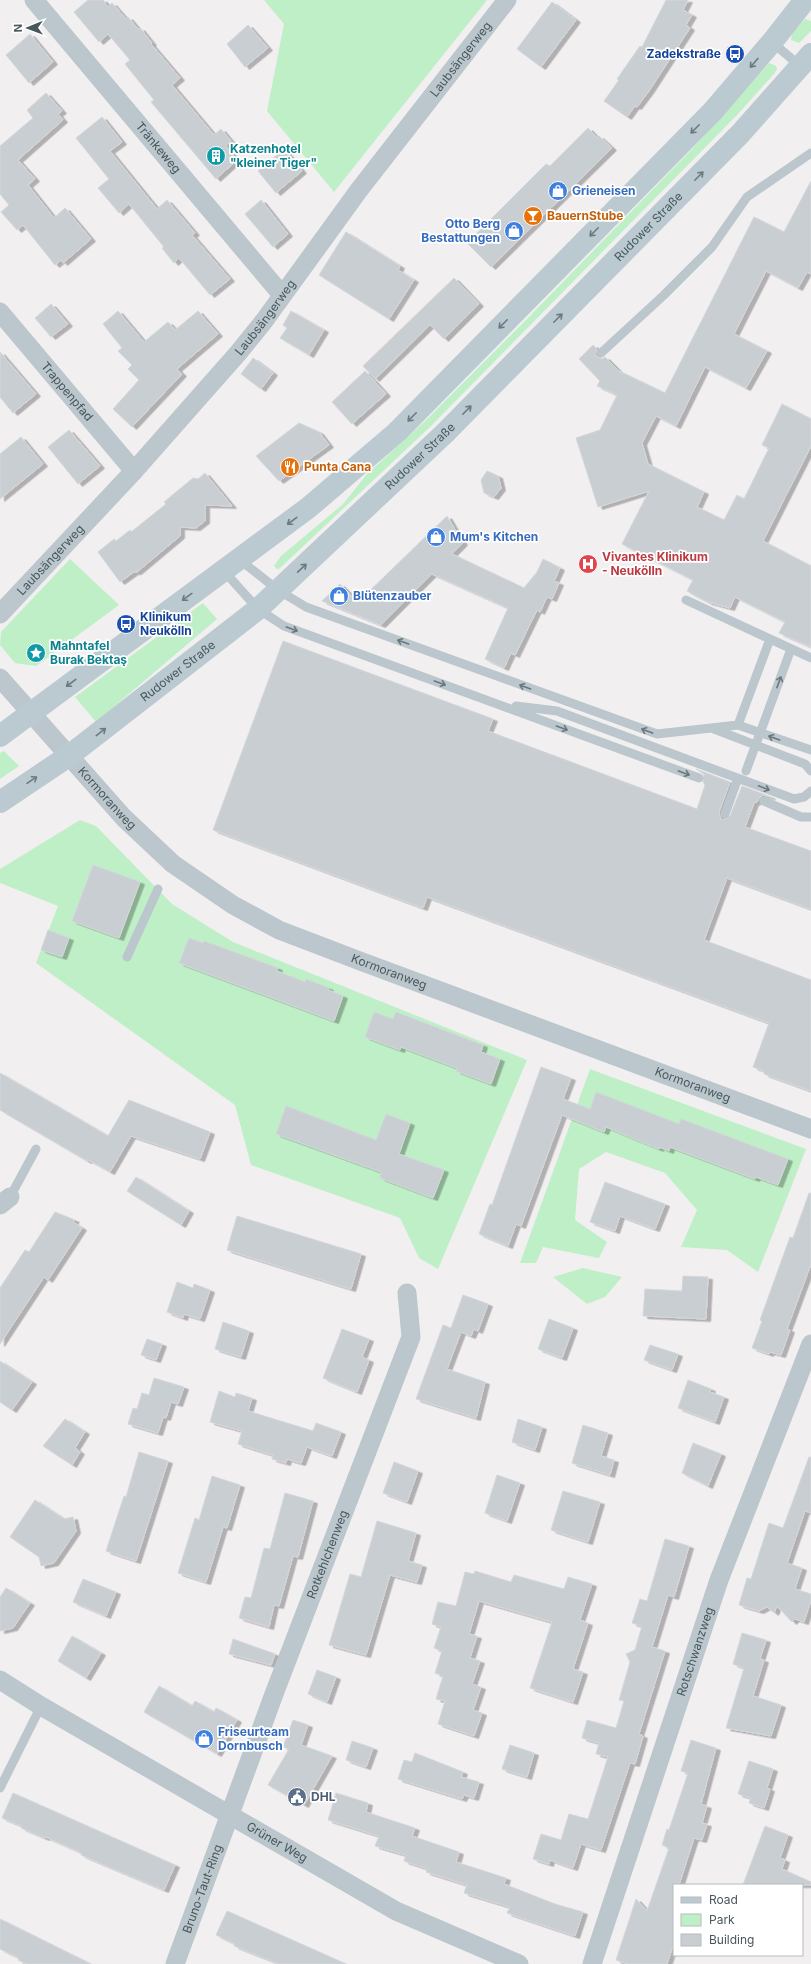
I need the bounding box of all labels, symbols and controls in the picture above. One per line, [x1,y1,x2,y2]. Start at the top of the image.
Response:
north arrow [8,8,48,48]
street label: Laubsängerweg [426,18,494,100]
text: N [11,24,25,32]
bus stop icon: Zadekstraße [724,43,746,65]
place label: Zadekstraße [647,46,721,61]
one-way arrow [749,57,758,68]
street label: Tränkeweg [133,119,184,176]
one-way arrow [690,124,700,134]
place label: Katzenhotel "kleiner Tiger" [230,141,317,170]
building icon: Katzenhotel "kleiner Tiger" [205,145,227,167]
one-way arrow [694,171,704,181]
shop icon: Grieneisen [547,180,569,202]
place label: Grieneisen [572,183,636,198]
street label: Rudower Straße [611,189,686,264]
bar icon: BauernStube [522,205,544,227]
place label: BauernStube [547,208,623,223]
place label: Otto Berg Bestattungen [421,216,500,245]
shop icon: Otto Berg Bestattungen [503,220,525,242]
one-way arrow [589,227,599,237]
street label: Laubsängerweg [231,277,298,358]
one-way arrow [553,313,563,323]
one-way arrow [498,319,508,329]
street label: Trappenpfad [38,358,97,424]
one-way arrow [462,405,472,415]
one-way arrow [407,412,417,422]
street label: Rudower Straße [382,419,458,493]
restaurant icon: Punta Cana [279,456,301,478]
place label: Punta Cana [304,459,371,474]
one-way arrow [286,517,297,525]
street label: Laubsängerweg [14,521,87,598]
shop icon: Mum's Kitchen [425,526,447,548]
place label: Mum's Kitchen [450,529,538,544]
place label: Vivantes Klinikum - Neukölln [602,549,708,578]
hospital icon: Vivantes Klinikum - Neukölln [577,553,599,575]
one-way arrow [297,563,307,573]
shop icon: Blütenzauber [328,585,350,607]
place label: Blütenzauber [353,588,432,603]
one-way arrow [181,593,192,602]
place label: Klinikum Neukölln [140,609,192,638]
bus stop icon: Klinikum Neukölln [115,613,137,635]
one-way arrow [285,625,297,633]
street label: Rudower Straße [137,637,218,705]
place label: Mahntafel Burak Bektaş [50,638,127,667]
one-way arrow [397,638,409,646]
place icon: Mahntafel Burak Bektaş [25,642,47,664]
one-way arrow [775,677,783,689]
one-way arrow [66,679,77,687]
one-way arrow [434,679,446,687]
one-way arrow [519,682,531,690]
one-way arrow [556,724,568,732]
one-way arrow [641,727,654,734]
one-way arrow [95,728,106,736]
one-way arrow [768,734,781,741]
street label: Kormoranweg [75,763,140,833]
one-way arrow [678,769,690,777]
one-way arrow [27,776,38,784]
one-way arrow [758,785,770,793]
street label: Kormoranweg [349,950,429,992]
street label: Kormoranweg [653,1064,733,1105]
street label: Rotkehlchenweg [303,1508,351,1601]
street label: Rotschwanzweg [673,1605,717,1698]
place label: Friseurteam Dornbusch [218,1724,289,1753]
shop icon: Friseurteam Dornbusch [193,1728,215,1750]
public building icon: DHL [286,1786,308,1808]
place label: DHL [311,1789,336,1804]
street label: Grüner Weg [244,1818,310,1865]
street label: Bruno-Taut-Ring [179,1842,225,1935]
legend [673,1884,803,1956]
text: Road [709,1892,738,1907]
text: Park [709,1912,735,1927]
text: Building [709,1932,754,1947]

